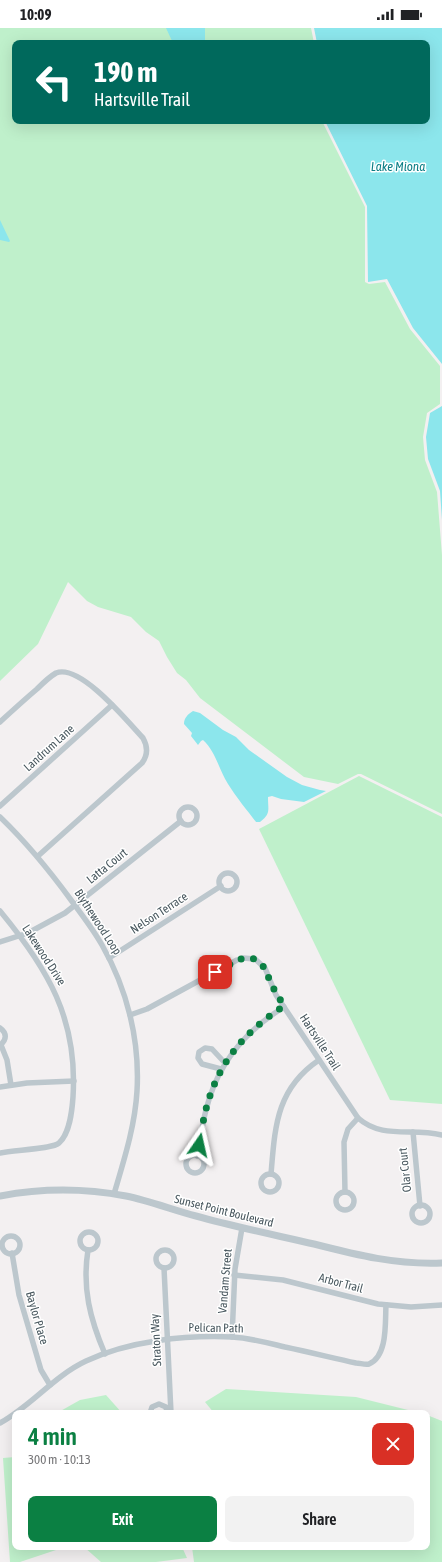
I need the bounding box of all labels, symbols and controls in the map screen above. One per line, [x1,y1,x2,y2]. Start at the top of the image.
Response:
text: 10:09 [20,6,51,23]
icon: left [28,56,80,108]
text: 190 m [94,56,157,88]
text: Hartsville Trail [94,89,190,110]
water label: Lake Miona [371,159,425,174]
street label: Landrum Lane [21,722,77,774]
street label: Latta Court [84,845,131,887]
street label: Blythewood Loop [72,886,125,958]
street label: Nelson Terrace [128,889,190,937]
street label: Lakewood Drive [19,922,69,988]
pin [198,955,232,989]
icon: arrive [204,961,226,983]
street label: Hartsville Trail [297,1011,344,1073]
position arrow [178,1124,220,1166]
street label: Olar Court [396,1147,414,1193]
street label: Sunset Point Boulevard [173,1192,275,1230]
street label: Vandam Street [215,1248,235,1314]
street label: Arbor Trail [317,1270,365,1296]
street label: Baylor Place [23,1290,51,1346]
street label: Straton Way [148,1313,164,1367]
street label: Pelican Path [188,1321,244,1335]
text: 4 min [28,1423,77,1450]
button: close [372,1423,414,1465]
text: 300 m · 10:13 [28,1452,91,1467]
button: Exit [28,1496,217,1542]
button: Share [225,1496,414,1542]

